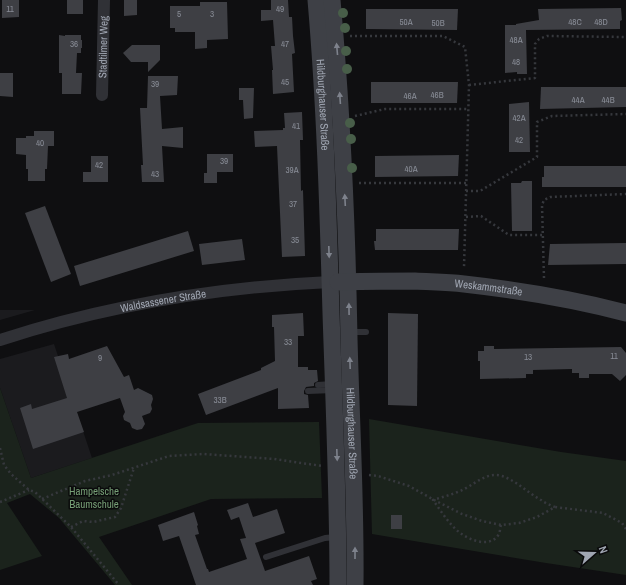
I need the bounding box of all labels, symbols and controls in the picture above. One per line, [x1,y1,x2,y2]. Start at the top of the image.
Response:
house number: 11 [6,3,14,15]
house number: 49 [276,3,284,15]
house number: 5 [177,8,181,20]
house number: 3 [210,8,214,20]
street label: Stadtilmer Weg [95,16,111,78]
house number: 50A [399,16,413,28]
house number: 48C [568,16,582,28]
house number: 48D [594,16,608,28]
house number: 50B [431,17,445,29]
house number: 48A [509,34,523,46]
house number: 36 [70,38,78,50]
house number: 47 [281,38,289,50]
one-way arrow [333,43,340,55]
house number: 48 [512,56,520,68]
street label: Hildburghauser Straße [314,59,332,151]
house number: 45 [281,76,289,88]
house number: 39 [151,78,159,90]
house number: 46B [430,89,444,101]
house number: 46A [403,90,417,102]
one-way arrow [337,92,344,105]
house number: 44A [571,94,585,106]
house number: 44B [601,94,615,106]
house number: 42A [512,112,526,124]
house number: 41 [292,120,300,132]
house number: 42 [515,134,523,146]
house number: 40 [36,137,44,149]
house number: 39 [220,155,228,167]
house number: 42 [95,159,103,171]
house number: 40A [404,163,418,175]
house number: 39A [285,164,299,176]
house number: 43 [151,168,159,180]
one-way arrow [342,193,348,206]
house number: 37 [289,198,297,210]
house number: 35 [291,234,299,246]
one-way arrow [326,246,332,259]
street label: Weskammstraße [454,276,523,299]
street label: Waldsassener Straße [119,287,207,315]
one-way arrow [346,302,352,315]
house number: 33 [284,336,292,348]
house number: 11 [610,350,618,362]
house number: 13 [524,351,532,363]
house number: 9 [98,352,102,364]
one-way arrow [347,356,353,369]
street label: Hildburghauser Straße [344,387,361,479]
house number: 33B [213,394,227,406]
one-way arrow [333,449,340,461]
park label: Hampelsche Baumschule [69,484,119,511]
north arrow [574,533,614,573]
text: N [596,544,611,555]
one-way arrow [352,546,358,559]

